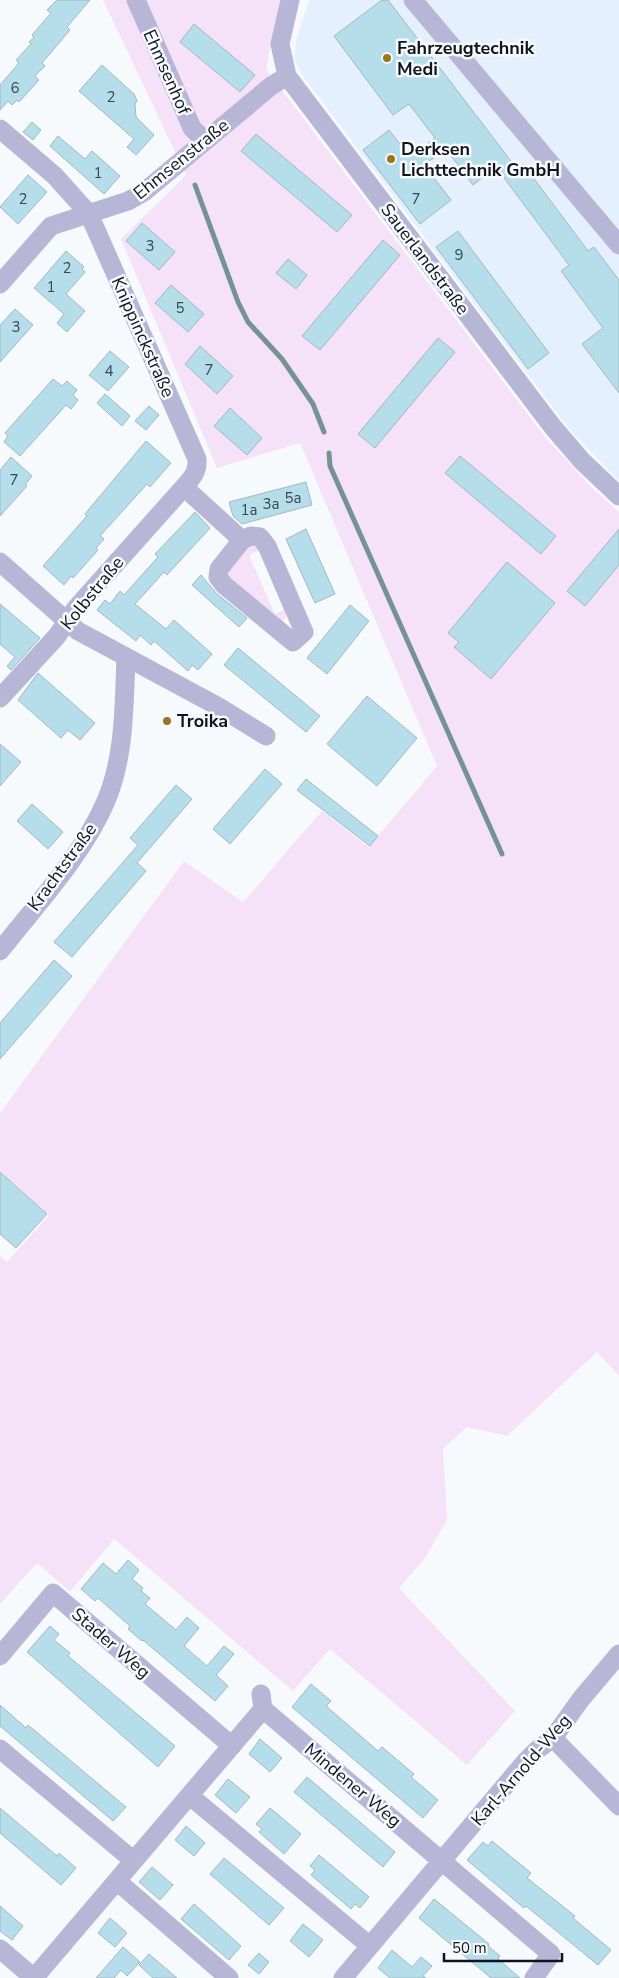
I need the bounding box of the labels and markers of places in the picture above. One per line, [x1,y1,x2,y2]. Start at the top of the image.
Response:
place label: Fahrzeugtechnik Medi [397,36,534,81]
marker: Fahrzeugtechnik Medi [381,52,393,64]
place label: Derksen Lichttechnik GmbH [401,137,560,182]
marker: Derksen Lichttechnik GmbH [385,153,397,165]
place label: Troika [177,709,228,733]
marker: Troika [161,715,173,727]

